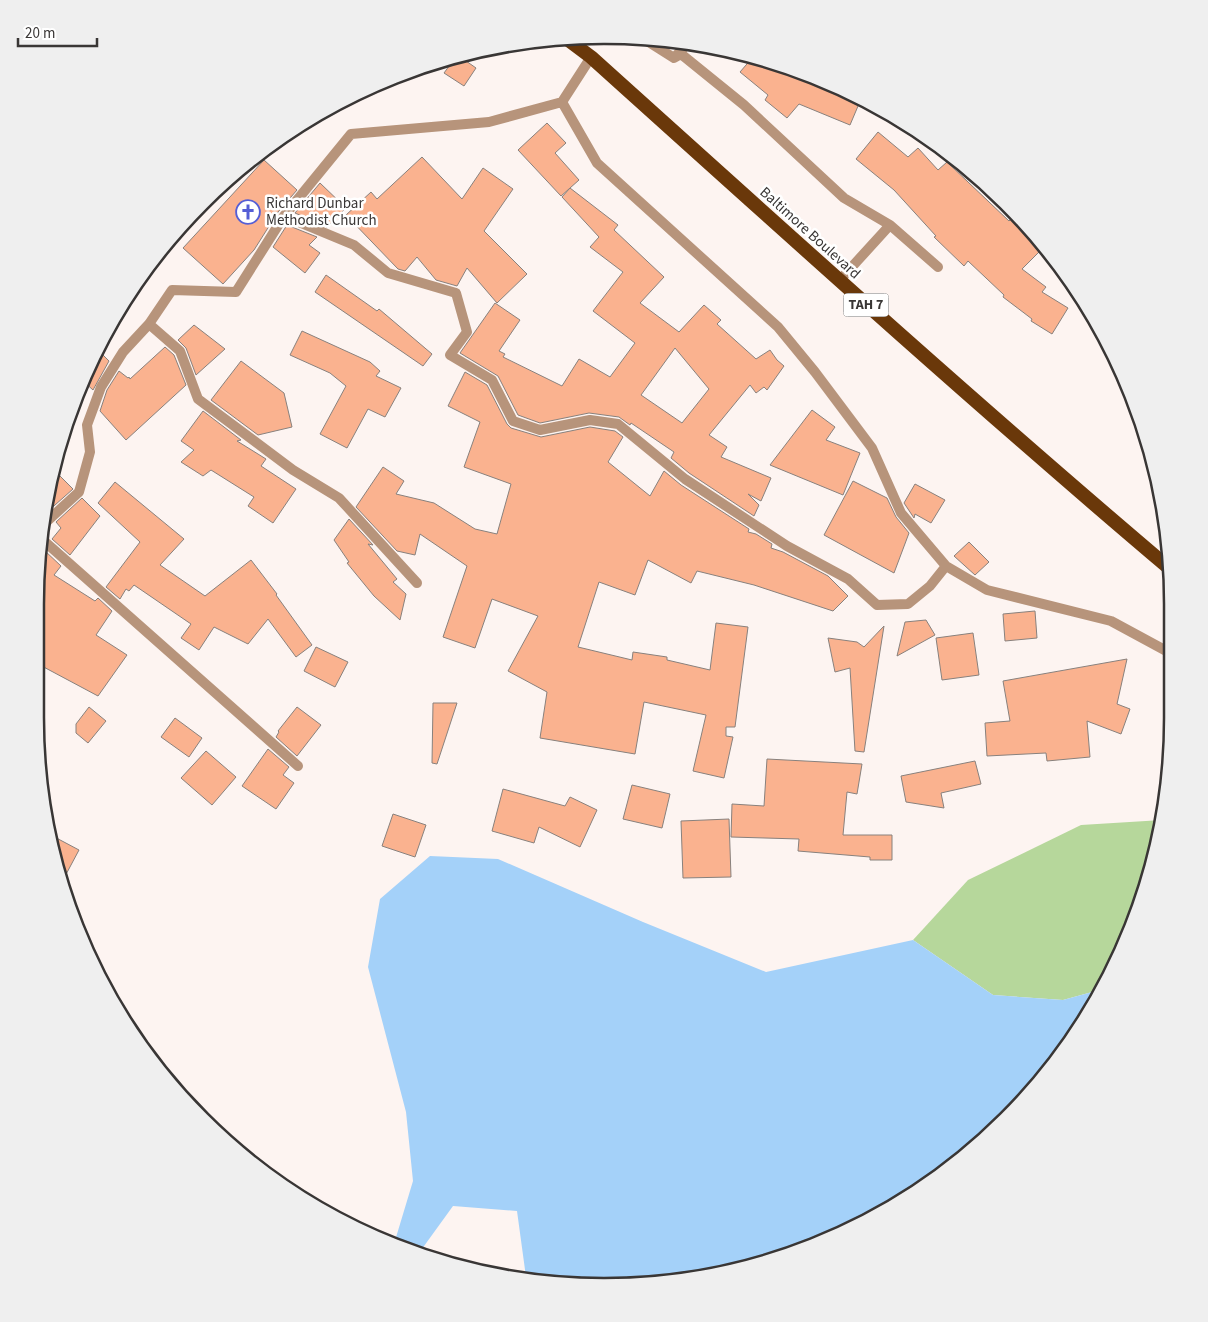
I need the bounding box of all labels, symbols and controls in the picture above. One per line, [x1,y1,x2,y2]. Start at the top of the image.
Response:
scale bar [18,15,96,47]
text: 20 m [25,23,55,44]
street label: Baltimore Boulevard [755,182,865,284]
place label: Richard Dunbar Methodist Church [266,193,377,231]
church icon: Richard Dunbar Methodist Church [235,199,261,225]
road number: TAH 7 [844,294,888,316]

